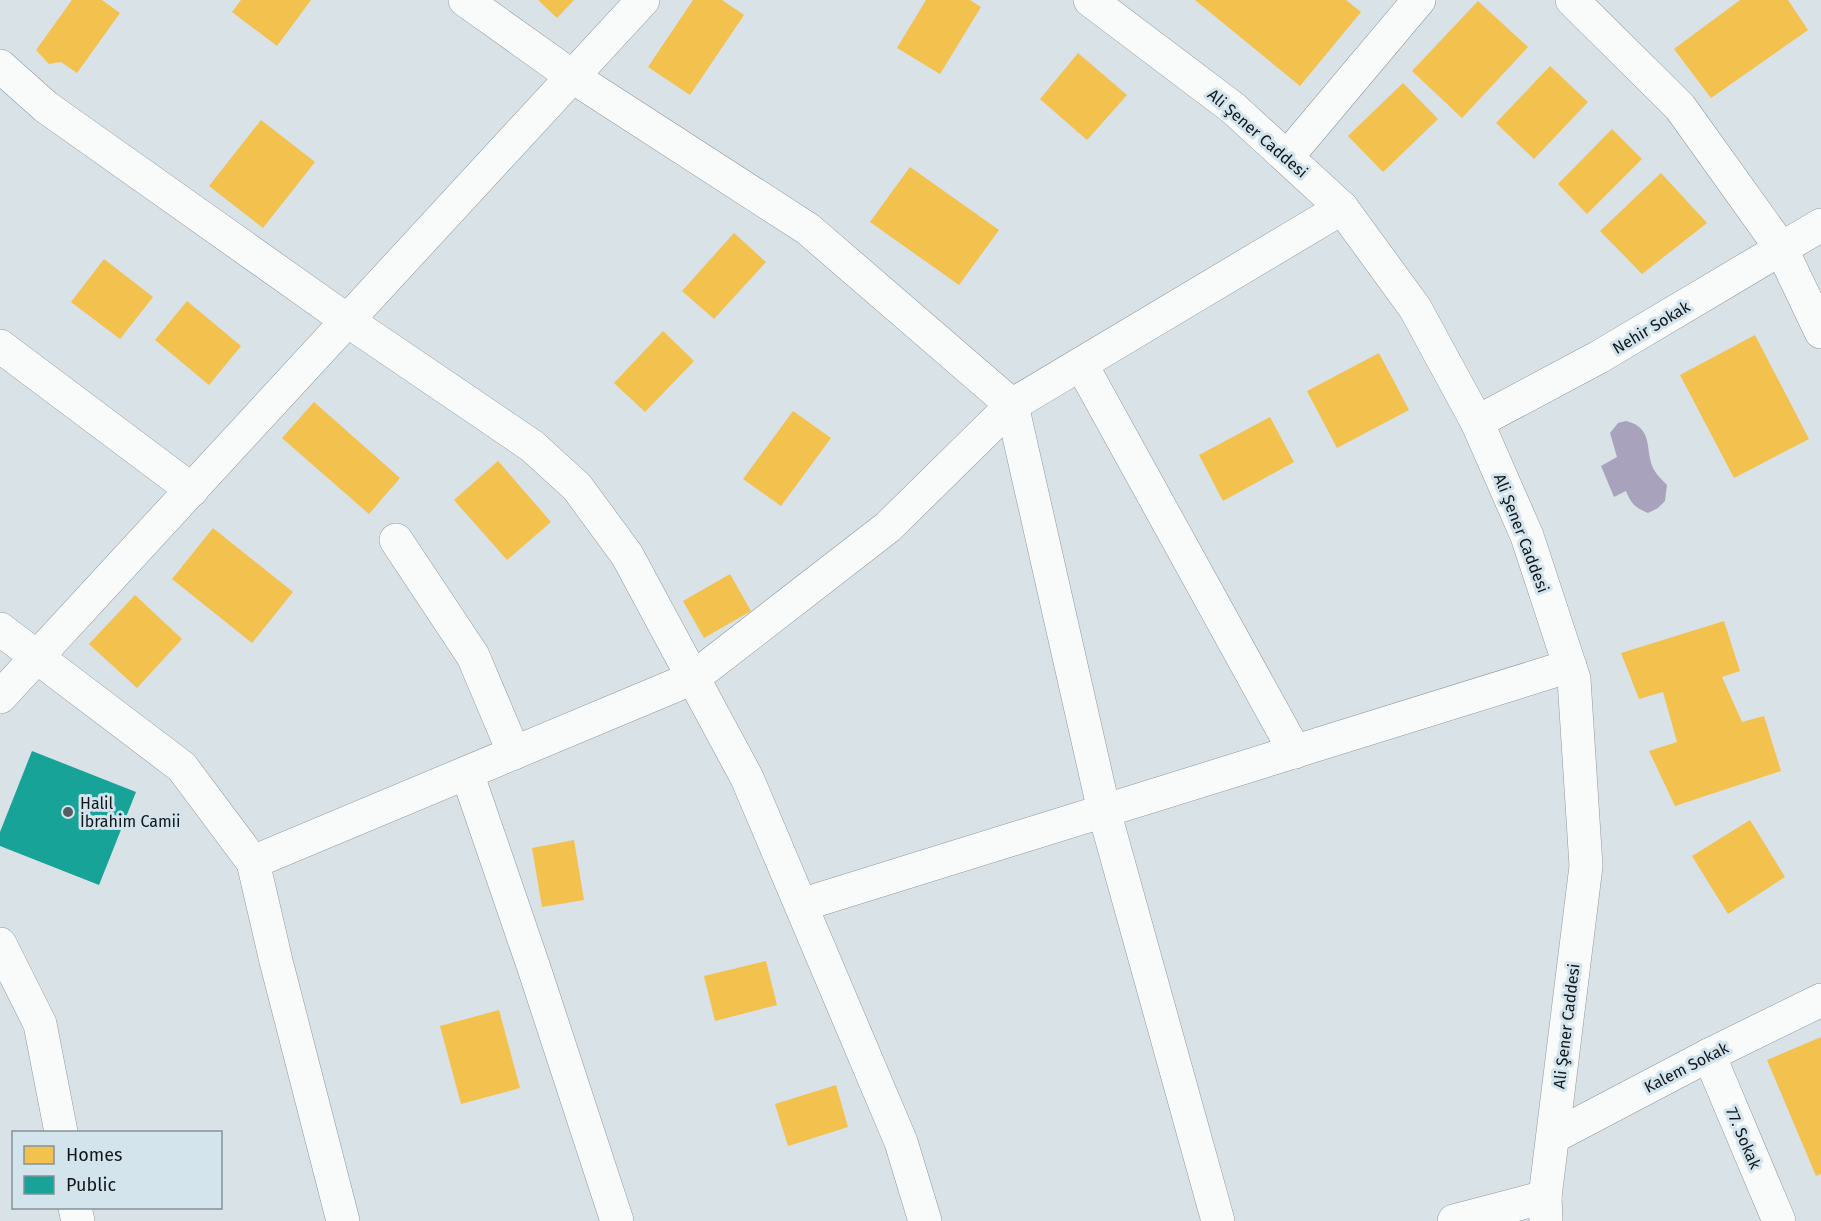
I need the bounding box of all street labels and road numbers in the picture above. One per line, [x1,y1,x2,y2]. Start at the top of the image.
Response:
street label: Ali Şener Caddesi [1203,85,1311,183]
street label: Nehir Sokak [1609,297,1694,358]
street label: Ali Şener Caddesi [1489,471,1553,596]
street label: Ali Şener Caddesi [1549,962,1585,1090]
street label: Kalem Sokak [1641,1038,1732,1097]
street label: 77. Sokak [1722,1104,1765,1173]

